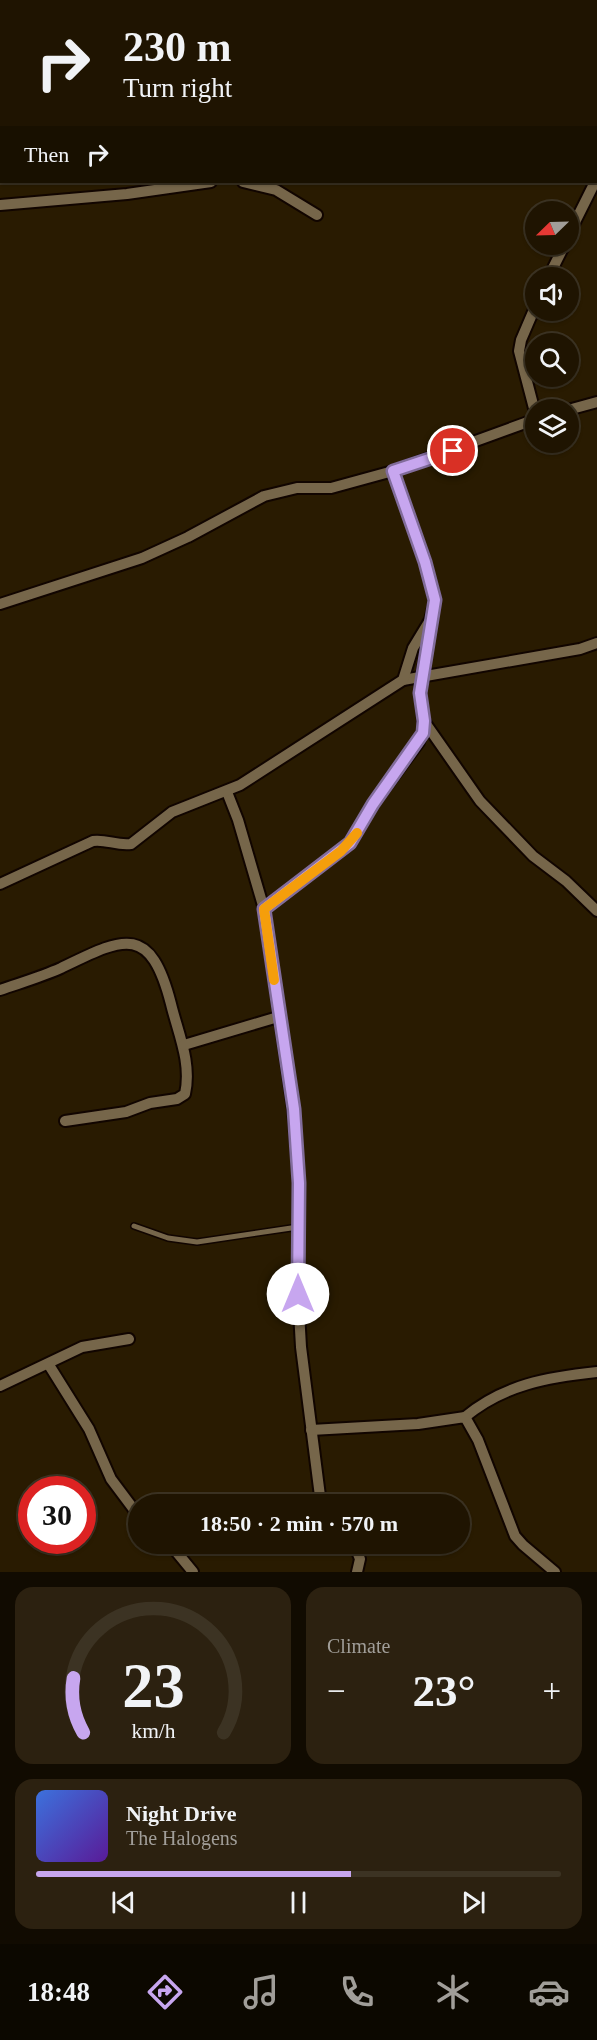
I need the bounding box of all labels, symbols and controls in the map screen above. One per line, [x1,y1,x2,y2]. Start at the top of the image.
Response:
icon: right [24,24,102,102]
text: 230 m [123,24,232,70]
text: Turn right [123,73,232,103]
icon: right [81,138,114,171]
text: Then [24,142,69,167]
north arrow [525,201,579,255]
map controls [525,201,579,453]
button: sound [525,267,579,321]
button: search [525,333,579,387]
button: layers [525,399,579,453]
pin [427,425,478,476]
icon: arrive [436,434,469,467]
position arrow [266,1262,330,1326]
speed limit sign: 30 [18,1476,96,1554]
text: 18:50 · 2 min · 570 m [200,1511,398,1536]
text: Climate [327,1635,390,1657]
text: 23 [122,1651,184,1720]
text: 23° [413,1666,476,1716]
text: − [327,1673,346,1709]
text: + [542,1673,561,1709]
text: km/h [131,1719,175,1743]
text: Night Drive [126,1801,237,1826]
text: The Halogens [126,1827,238,1849]
icon: previous [107,1886,140,1919]
icon: pause [282,1886,315,1919]
icon: next [457,1886,490,1919]
icon: directions [144,1971,186,2013]
icon: music [240,1971,282,2013]
icon: phone [336,1971,378,2013]
icon: climate [432,1971,474,2013]
icon: car [528,1971,570,2013]
text: 18:48 [27,1977,90,2007]

